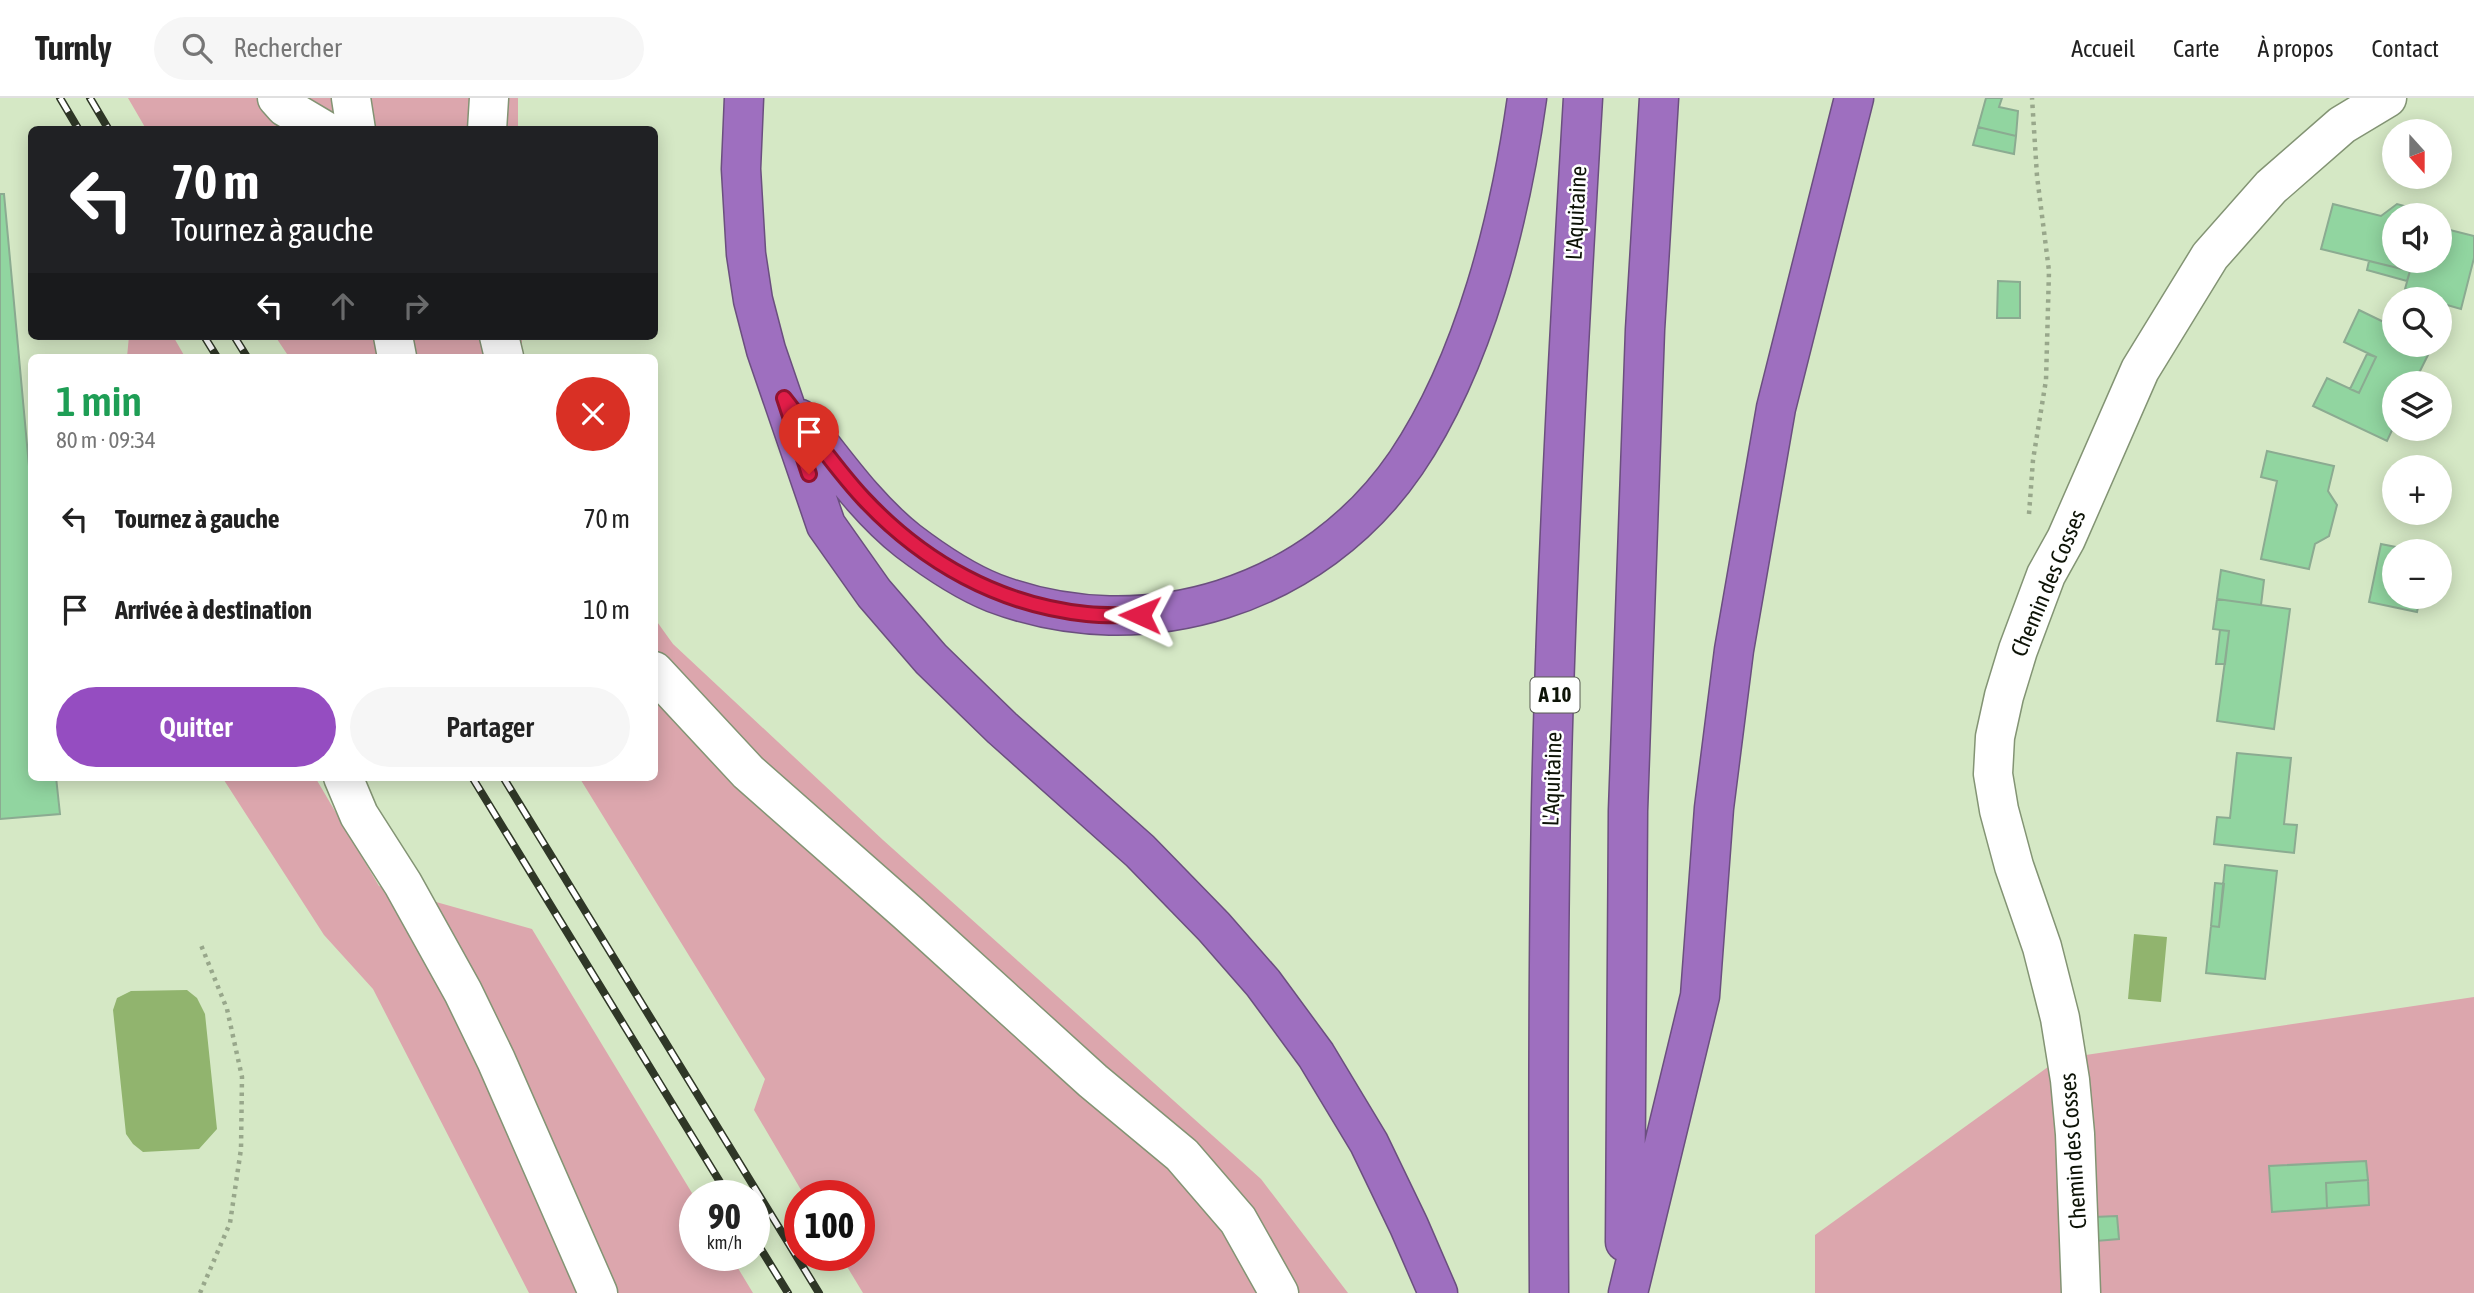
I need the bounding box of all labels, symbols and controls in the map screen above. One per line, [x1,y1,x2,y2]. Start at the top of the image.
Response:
search box [154,17,644,80]
text: Turnly [35,29,112,67]
icon: search [178,29,216,67]
text: Rechercher [234,33,342,63]
text: Accueil [2071,35,2135,62]
text: Carte [2173,35,2219,62]
text: À propos [2257,35,2333,62]
text: Contact [2371,35,2439,62]
north arrow [2382,119,2452,189]
map controls [2382,119,2452,609]
text: 70 m [171,153,259,209]
icon: left [56,154,147,245]
street label: L'Aquitaine [1561,165,1591,261]
button: sound [2382,203,2452,273]
text: Tournez à gauche [171,211,374,248]
icon: left [251,287,289,325]
icon: ahead [324,287,362,325]
icon: right [397,287,435,325]
button: search [2382,287,2452,357]
button: layers [2382,371,2452,441]
text: 1 min [56,377,142,425]
button: close [556,377,630,451]
pin [779,402,839,474]
icon: arrive [790,413,828,451]
text: 80 m · 09:34 [56,427,156,453]
button: + [2382,455,2452,525]
icon: left [56,500,94,538]
text: Tournez à gauche [115,504,280,534]
text: 70 m [583,504,630,534]
street label: Chemin des Cosses [2005,506,2091,660]
button: − [2382,539,2452,609]
position arrow [1103,578,1177,652]
icon: arrive [56,591,94,629]
text: Arrivée à destination [115,595,312,625]
text: 10 m [583,595,630,625]
road number: A 10 [1530,678,1580,712]
button: Quitter [56,687,336,767]
button: Partager [350,687,630,767]
street label: L'Aquitaine [1537,731,1567,827]
street label: Chemin des Cosses [2055,1072,2091,1230]
speed limit sign: 100 [784,1180,875,1271]
text: 90 [708,1196,741,1236]
text: km/h [707,1232,742,1253]

